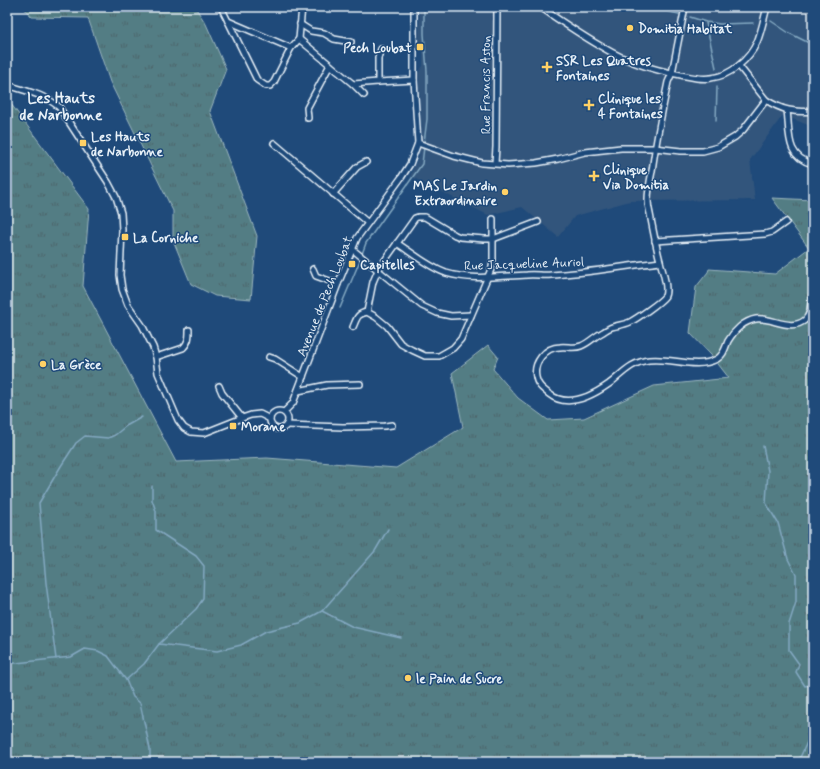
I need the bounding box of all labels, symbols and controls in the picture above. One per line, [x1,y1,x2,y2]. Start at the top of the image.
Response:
place label: Domitia Habitat [638,21,732,38]
marker: Domitia Habitat [625,23,635,33]
street label: Rue Francis Aston [478,36,495,134]
place label: Pech Loubat [343,40,413,57]
marker: Pech Loubat [415,42,425,52]
place label: SSR Les Quatres Fontaines [556,53,651,85]
marker: SSR Les Quatres Fontaines [541,61,553,73]
district label: Les Hauts de Narbonne [20,89,103,126]
place label: Clinique les 4 Fontaines [598,91,663,123]
marker: Clinique les 4 Fontaines [583,99,595,111]
place label: Les Hauts de Narbonne [91,129,163,161]
marker: Les Hauts de Narbonne [78,138,88,148]
place label: Clinique Via Domitia [603,162,669,194]
marker: Clinique Via Domitia [588,170,600,182]
place label: MAS Le Jardin Extraordinaire [413,178,498,210]
marker: MAS Le Jardin Extraordinaire [500,187,510,197]
place label: La Corniche [133,230,199,247]
marker: La Corniche [120,232,130,242]
street label: Avenue de Pech Loubat [293,234,357,359]
street label: Rue Jacqueline Auriol [464,254,584,275]
place label: Capitelles [360,257,415,274]
marker: Capitelles [347,259,357,269]
place label: La Grèce [51,357,102,374]
marker: La Grèce [38,359,48,369]
place label: Morane [241,419,286,436]
marker: Morane [228,421,238,431]
place label: le Pain de Sucre [416,671,503,688]
marker: le Pain de Sucre [403,673,413,683]

